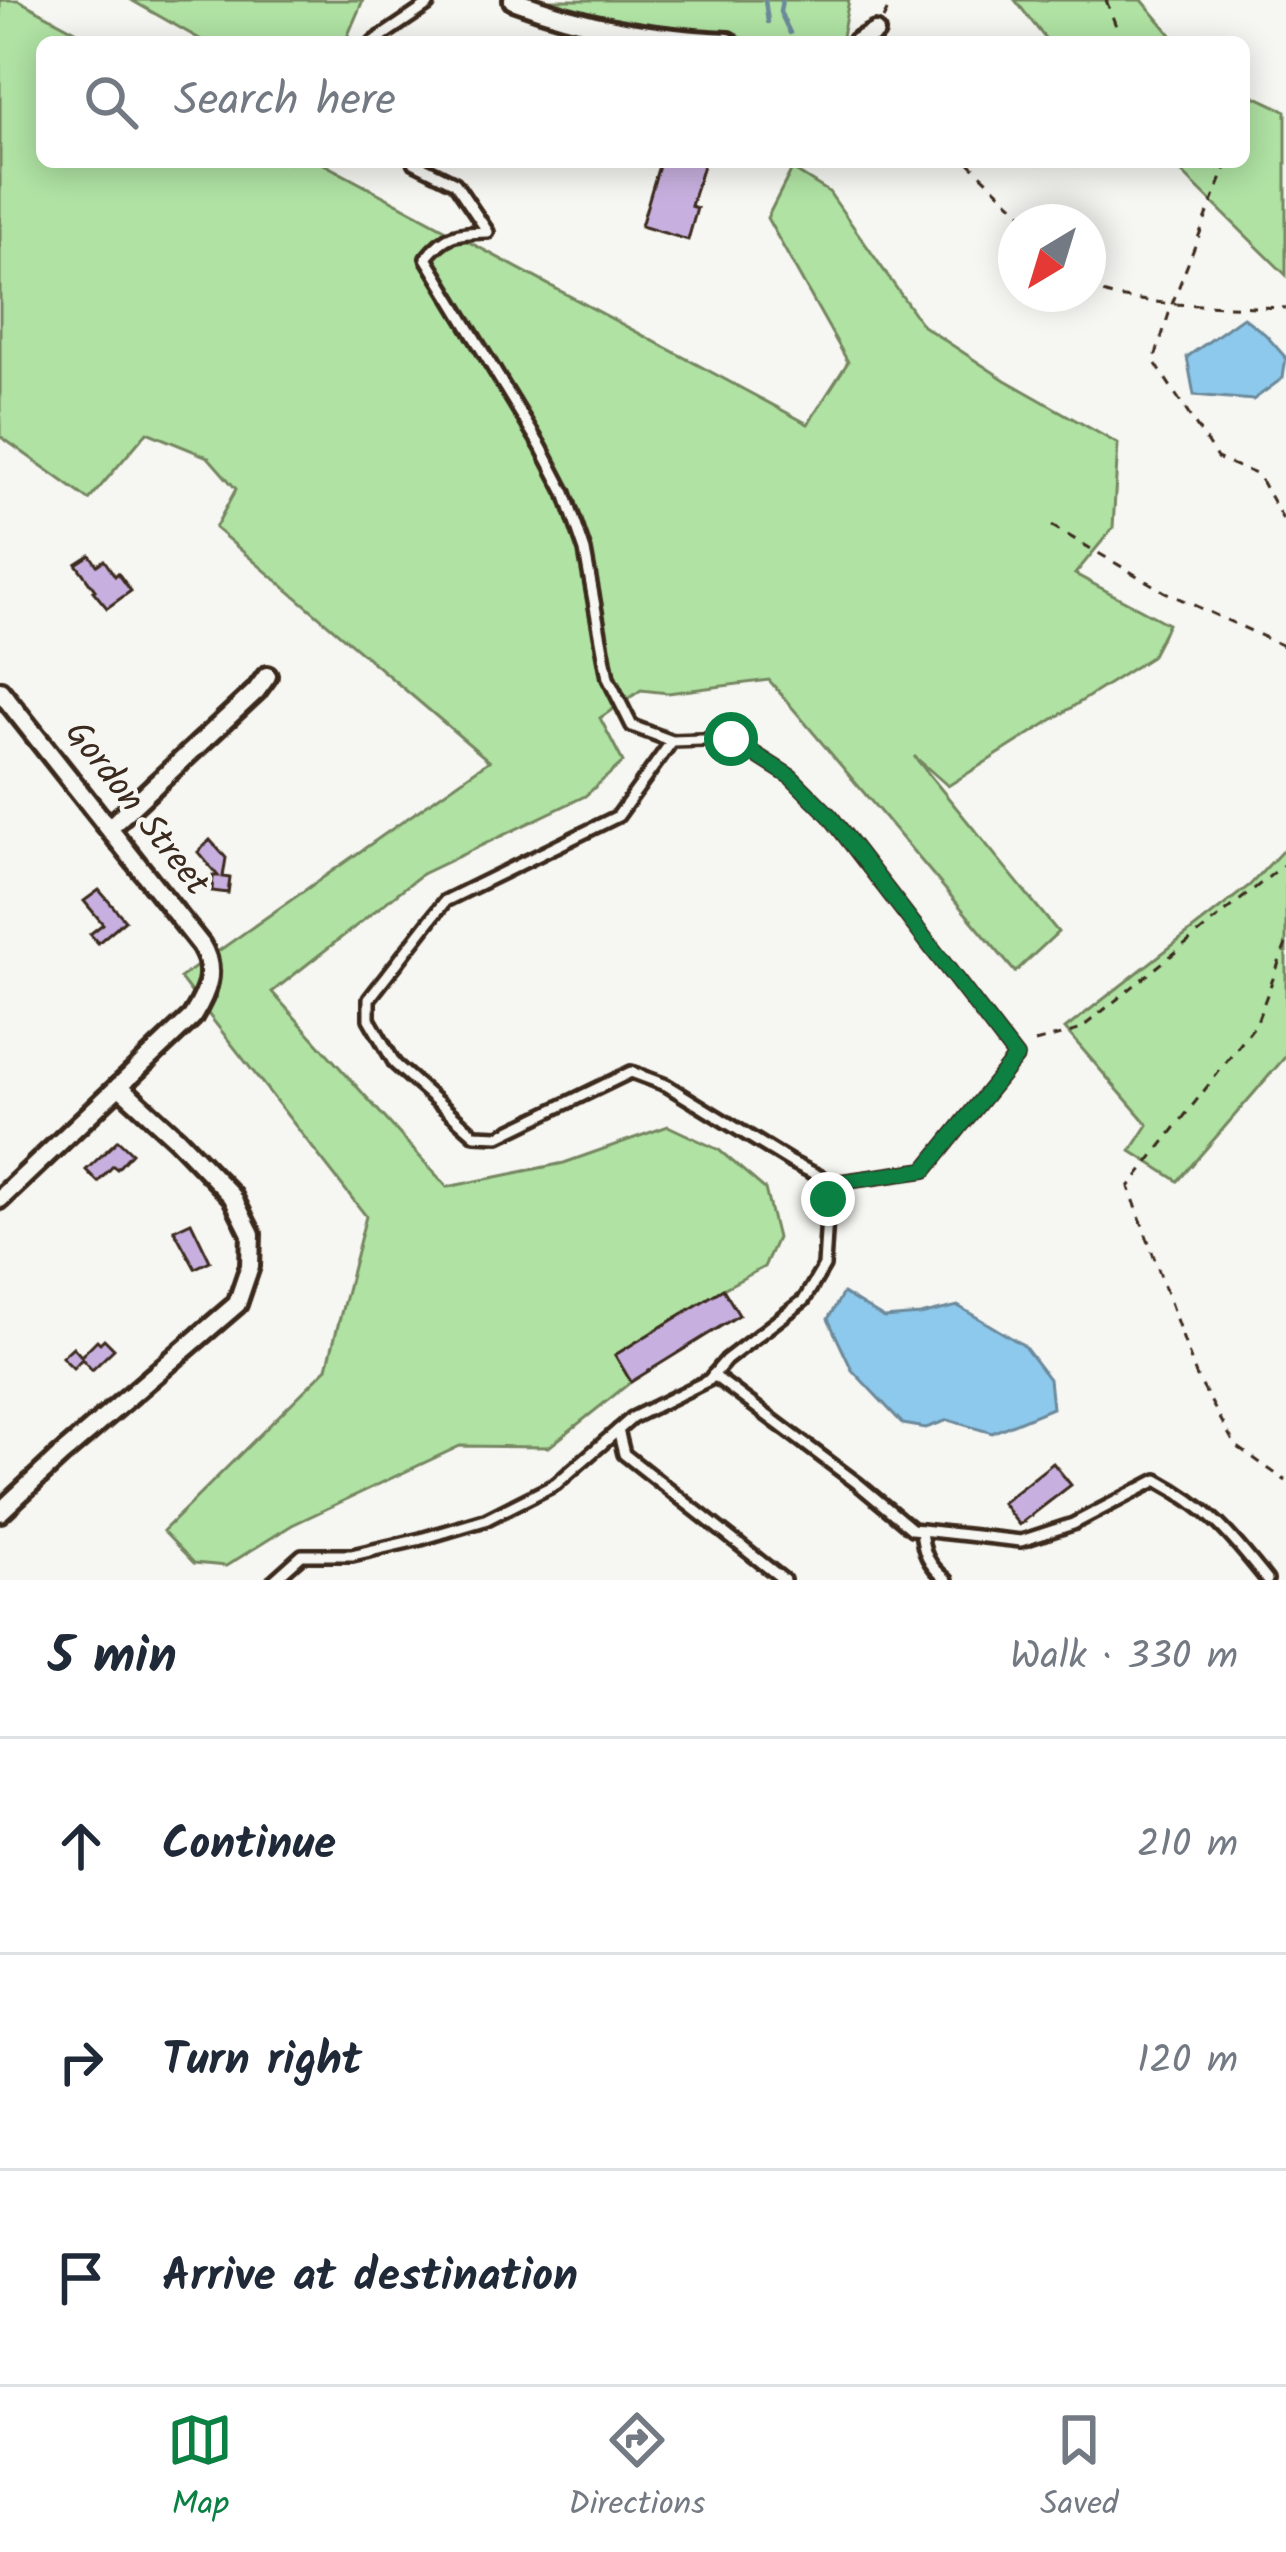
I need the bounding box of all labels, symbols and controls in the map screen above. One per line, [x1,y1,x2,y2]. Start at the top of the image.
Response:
search box [36,36,1250,168]
text: Search here [174,66,396,138]
icon: search [78,69,144,135]
north arrow [998,204,1106,312]
street label: Gordon Street [49,709,224,910]
route start [704,712,758,766]
route end [801,1172,855,1226]
text: 5 min [48,1618,177,1699]
text: Walk · 330 m [1010,1627,1238,1689]
text: Continue [162,1810,336,1882]
icon: ahead [48,1813,114,1879]
text: 210 m [1137,1815,1238,1877]
text: Turn right [162,2026,362,2098]
icon: right [48,2029,114,2095]
text: 120 m [1137,2031,1238,2093]
text: Arrive at destination [162,2242,578,2314]
icon: arrive [48,2245,114,2311]
tab: Map [167,2407,233,2532]
tab: Directions [568,2407,705,2532]
tab: Saved [1040,2407,1119,2532]

